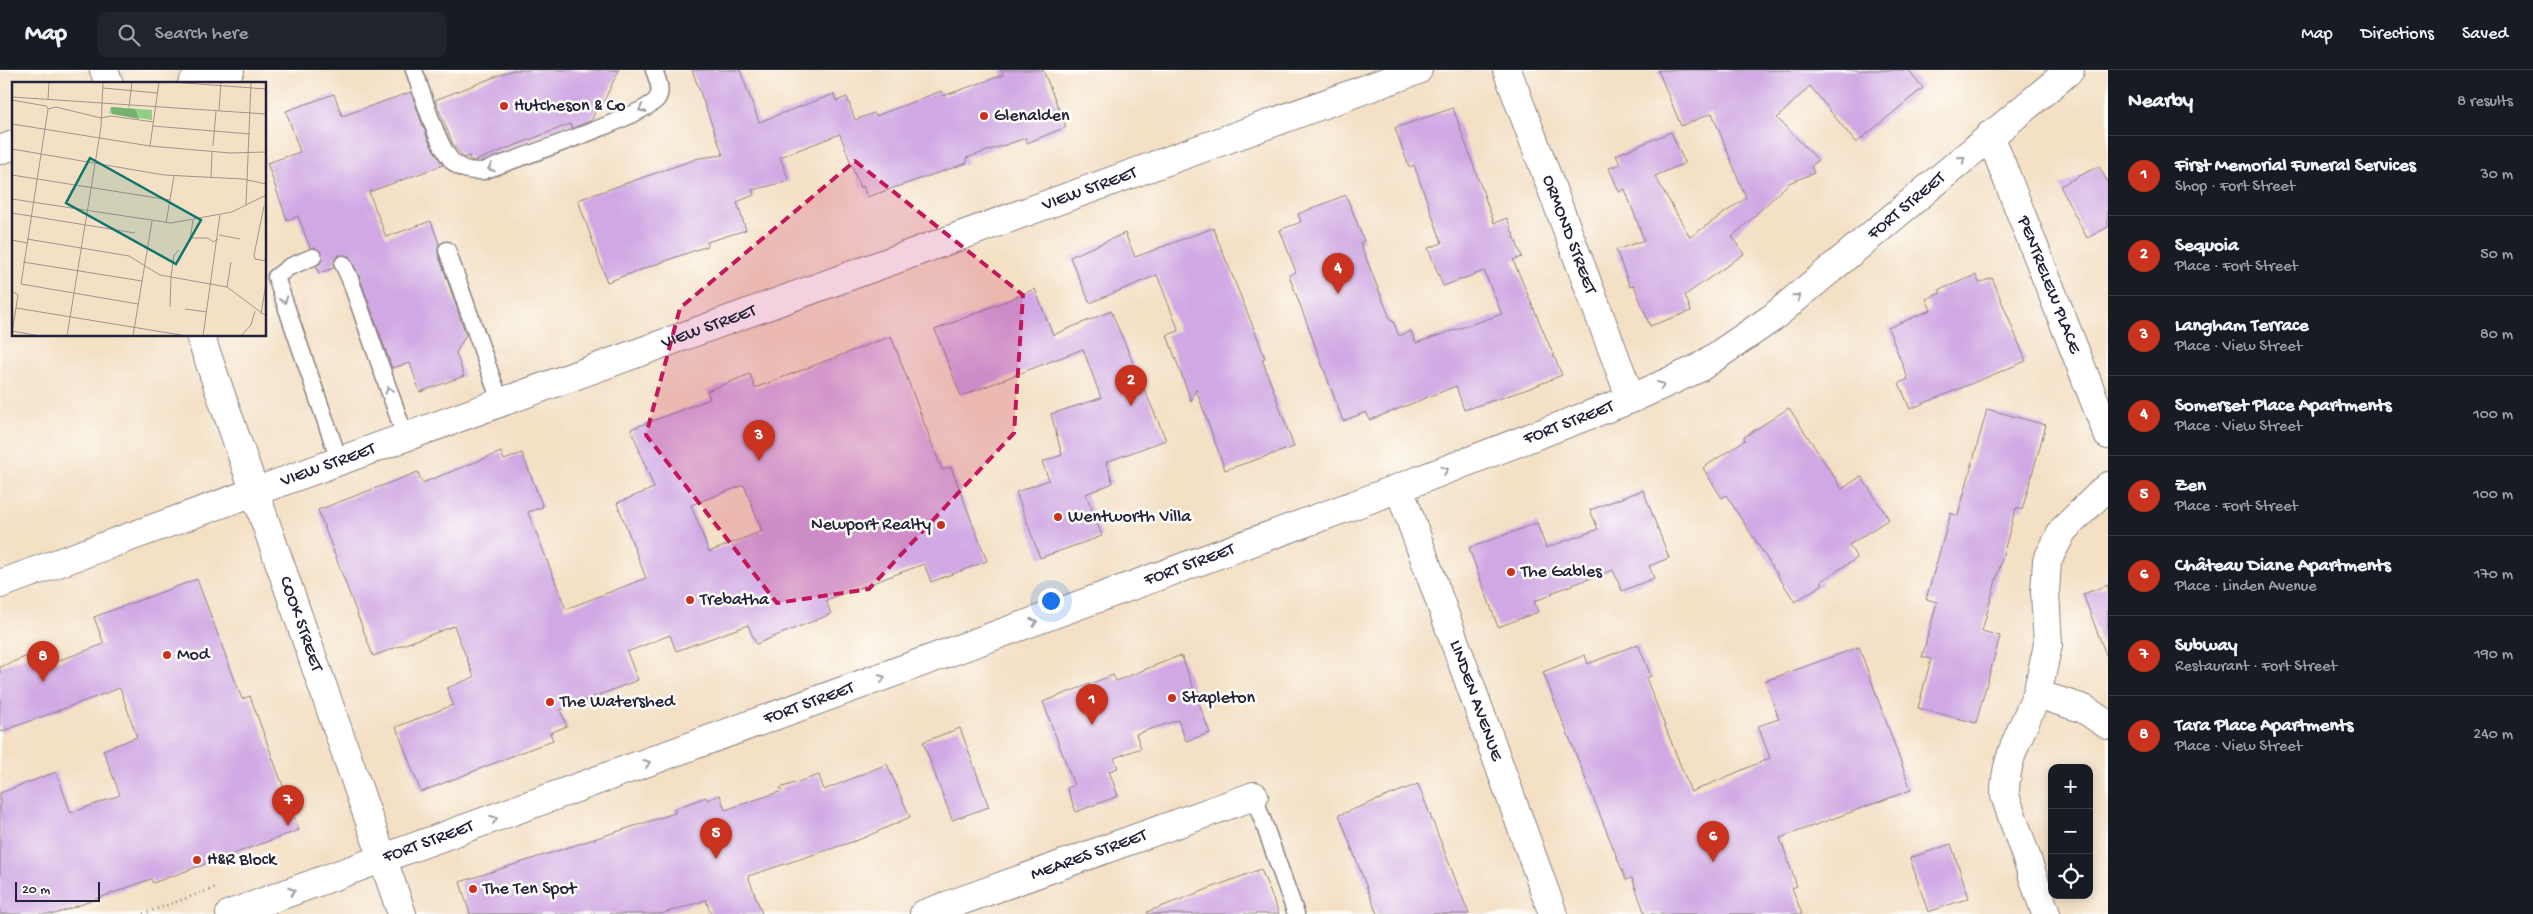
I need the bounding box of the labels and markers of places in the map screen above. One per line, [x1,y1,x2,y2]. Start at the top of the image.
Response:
place label: Hutcheson & Co [514,96,626,117]
marker: Hutcheson & Co [498,100,510,112]
place label: Glenalden [994,106,1070,127]
marker: Glenalden [978,110,990,122]
pin: 4 [1322,253,1354,294]
pin: 2 [1115,365,1147,406]
pin: 3 [743,420,775,461]
place label: Wentworth Villa [1068,507,1192,528]
marker: Wentworth Villa [1052,511,1064,523]
place label: Newport Realty [811,515,931,536]
marker: Newport Realty [935,519,947,531]
place label: The Gables [1520,562,1603,583]
marker: The Gables [1505,566,1517,578]
place label: Trebatha [699,590,770,611]
marker: Trebatha [684,594,696,606]
pin: 8 [27,641,59,682]
place label: Mod [177,645,211,666]
marker: Mod [161,649,173,661]
pin: 1 [1076,684,1108,725]
place label: Stapleton [1182,688,1255,709]
place label: The Watershed [559,692,676,713]
marker: Stapleton [1166,692,1178,704]
marker: The Watershed [544,696,556,708]
pin: 7 [272,785,304,826]
pin: 5 [700,818,732,859]
pin: 6 [1697,821,1729,862]
place label: H&R Block [207,850,278,871]
marker: H&R Block [191,854,203,866]
place label: The Ten Spot [482,879,578,900]
marker: The Ten Spot [467,883,479,895]

